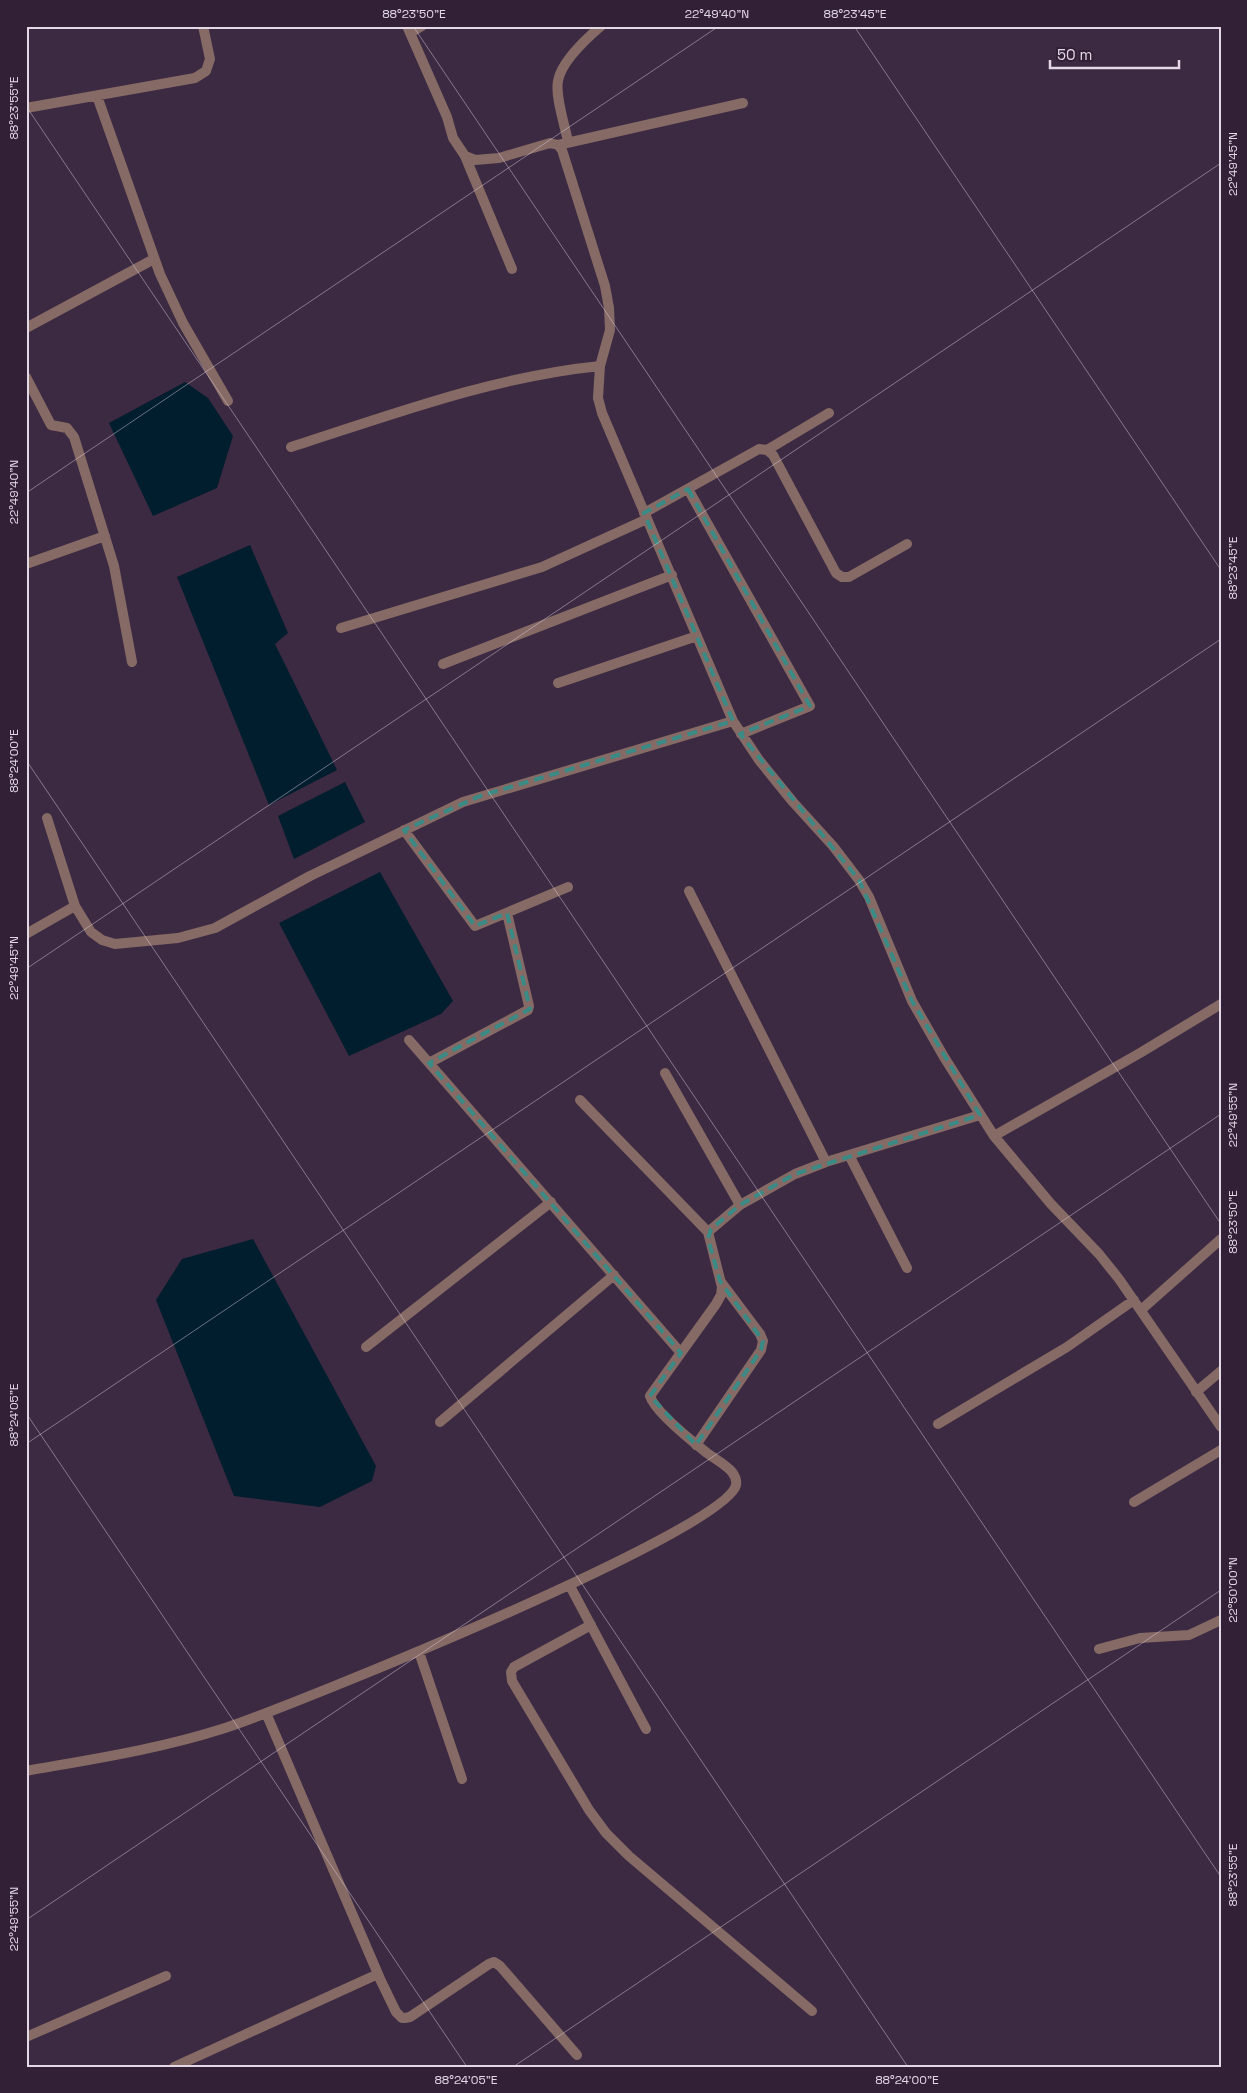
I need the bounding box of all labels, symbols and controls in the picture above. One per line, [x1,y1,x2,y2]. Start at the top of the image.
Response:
text: 88°23'50"E [382,6,446,22]
text: 22°49'40"N [685,6,749,22]
text: 88°23'45"E [823,6,887,22]
scale bar [1050,38,1178,70]
text: 50 m [1057,45,1092,64]
text: 88°23'55"E [6,76,22,140]
text: 22°49'45"N [1225,132,1241,196]
text: 22°49'40"N [6,460,22,524]
text: 88°23'45"E [1225,536,1241,600]
text: 88°24'00"E [6,729,22,793]
text: 22°49'45"N [6,936,22,1000]
text: 22°49'55"N [1225,1083,1241,1147]
text: 88°23'50"E [1225,1190,1241,1254]
text: 88°24'05"E [6,1383,22,1447]
text: 22°50'00"N [1225,1557,1241,1623]
text: 88°23'55"E [1225,1843,1241,1907]
text: 22°49'55"N [6,1887,22,1951]
text: 88°24'05"E [434,2072,498,2088]
text: 88°24'00"E [875,2072,939,2088]

